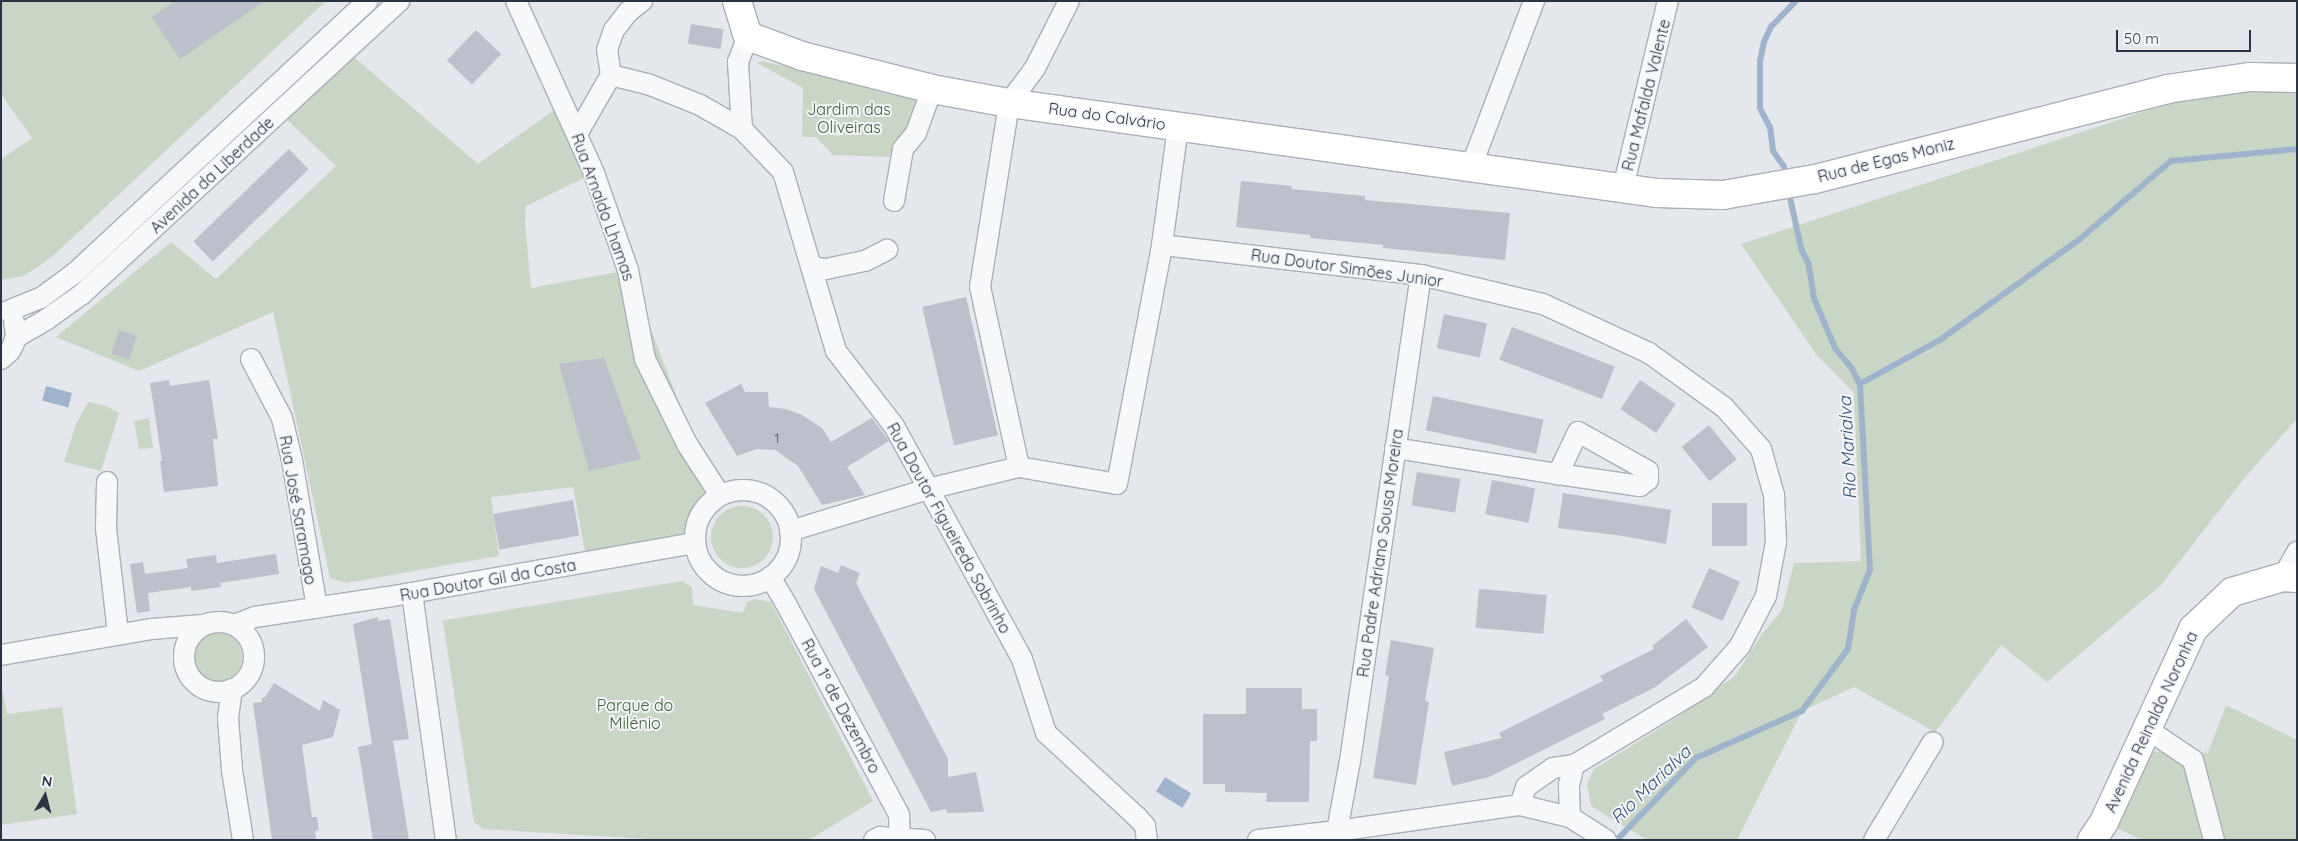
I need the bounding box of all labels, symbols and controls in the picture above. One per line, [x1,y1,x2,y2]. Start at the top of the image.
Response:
street label: Rua Mafalda Valente [1618,17,1674,173]
scale bar [2118,20,2253,52]
text: 50 m [2124,29,2159,48]
street label: Rua do Calvário [1047,98,1167,134]
park label: Jardim das Oliveiras [807,99,891,137]
street label: Avenida da Liberdade [146,113,278,237]
street label: Rua Arnaldo Lhamas [567,131,639,283]
street label: Rua de Egas Moniz [1816,134,1956,186]
street label: Rua Doutor Simões Junior [1250,245,1444,291]
water label: Rio Marialva [1835,396,1861,500]
street label: Rua Doutor Figueiredo Sobrinho [883,419,1015,637]
street label: Rua Padre Adriano Sousa Moreira [1353,428,1407,678]
house number: 1 [774,430,780,446]
street label: Rua José Saramago [275,434,321,586]
street label: Rua Doutor Gil da Costa [398,555,578,605]
street label: Avenida Reinaldo Noronha [2100,628,2202,816]
street label: Rua 1º de Dezembro [797,635,885,777]
park label: Parque do Milénio [597,695,673,733]
water label: Rio Marialva [1606,741,1696,829]
north arrow [20,771,70,821]
text: N [41,772,53,791]

